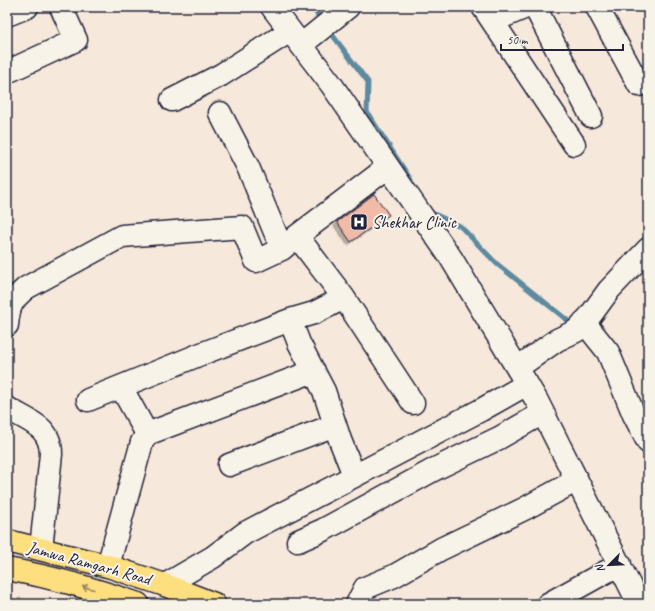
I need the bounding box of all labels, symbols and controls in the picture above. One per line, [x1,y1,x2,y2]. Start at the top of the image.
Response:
scale bar [501,26,623,52]
text: 50 m [507,32,529,48]
hospital icon: Shekhar Clinic [349,212,369,232]
place label: Shekhar Clinic [372,212,457,233]
street label: Jamwa Ramgarh Road [24,536,155,590]
north arrow [589,545,629,585]
text: N [591,561,608,575]
one-way arrow [81,584,94,591]

